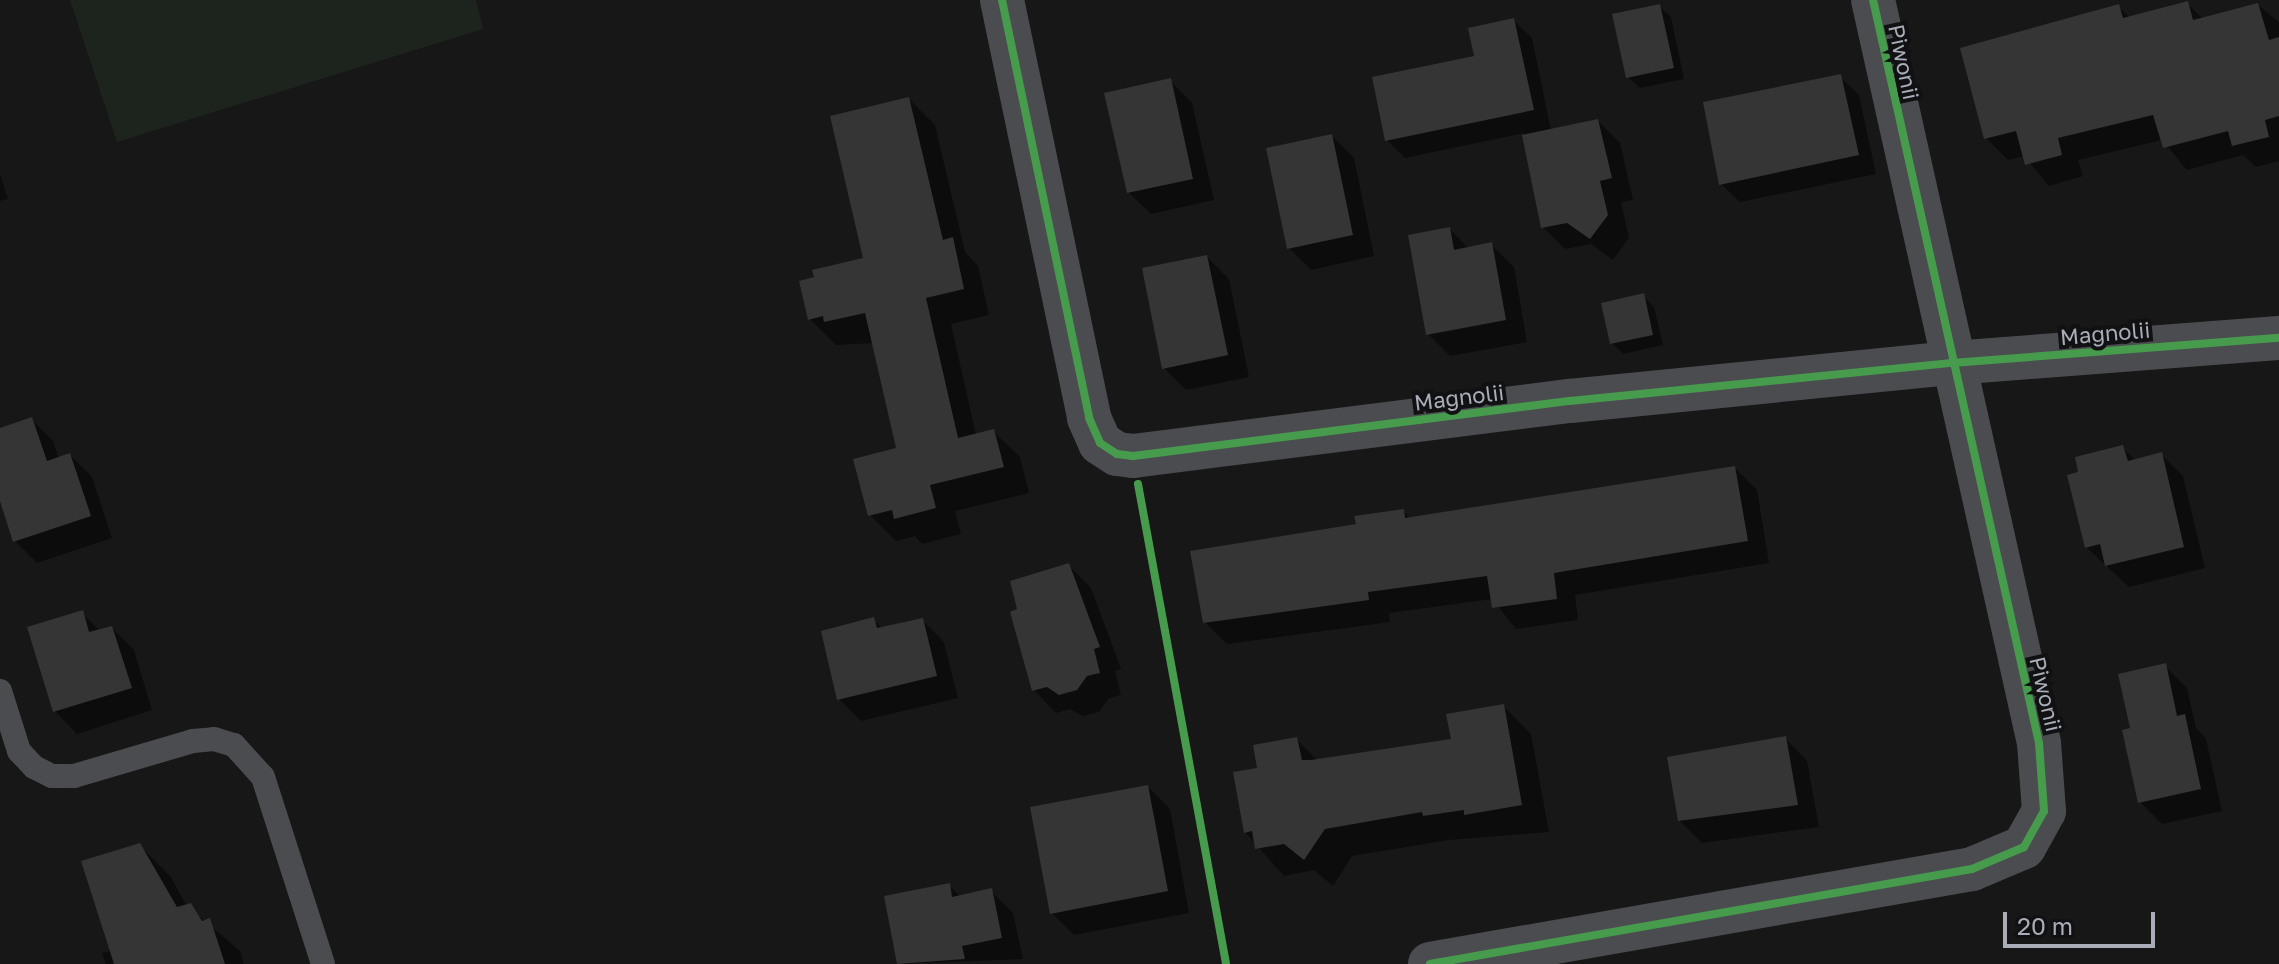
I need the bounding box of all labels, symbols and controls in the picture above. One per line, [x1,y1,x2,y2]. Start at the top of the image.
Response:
street label: Piwonii [1883,22,1925,102]
street label: Magnolii [2059,316,2151,350]
street label: Magnolii [1413,378,1505,416]
street label: Piwonii [2025,654,2067,734]
scale bar [2007,896,2159,946]
text: 20 m [2017,911,2073,940]

